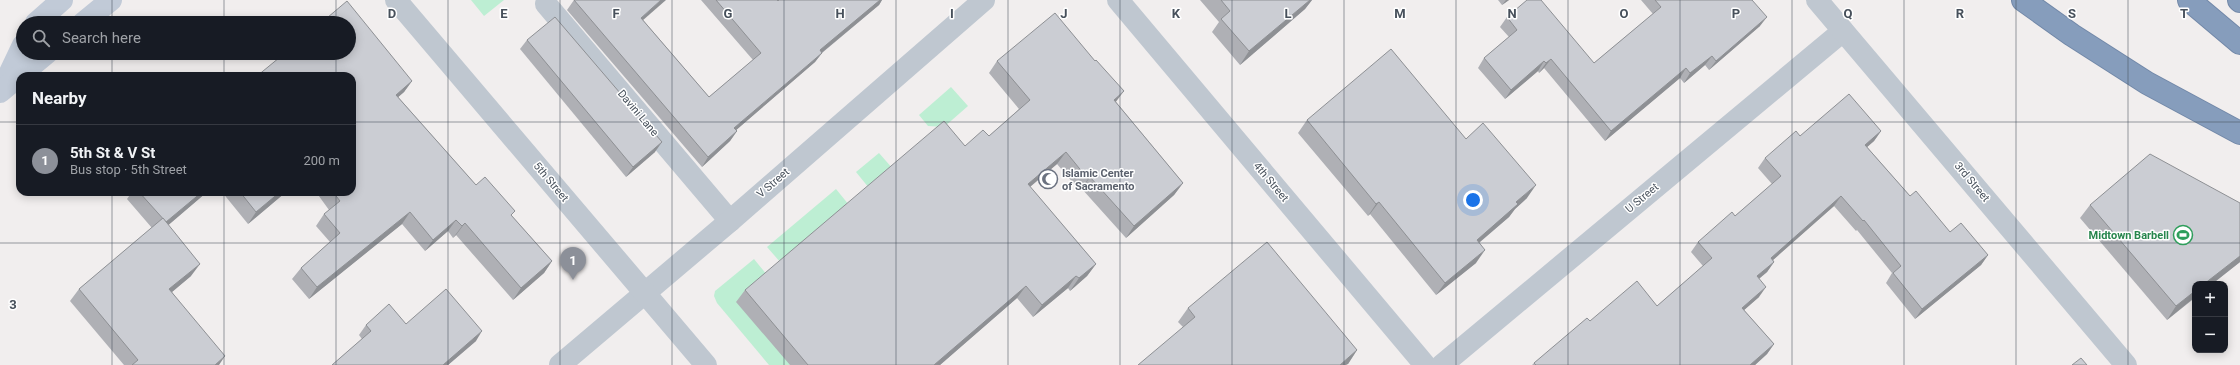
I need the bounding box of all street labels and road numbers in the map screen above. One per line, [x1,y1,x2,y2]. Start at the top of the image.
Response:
street label: Davini Lane [615,87,661,139]
street label: 5th Street [531,160,572,205]
street label: 4th Street [1251,160,1292,205]
street label: 3rd Street [1952,160,1993,205]
street label: V Street [754,165,792,201]
street label: U Street [1623,180,1661,215]

